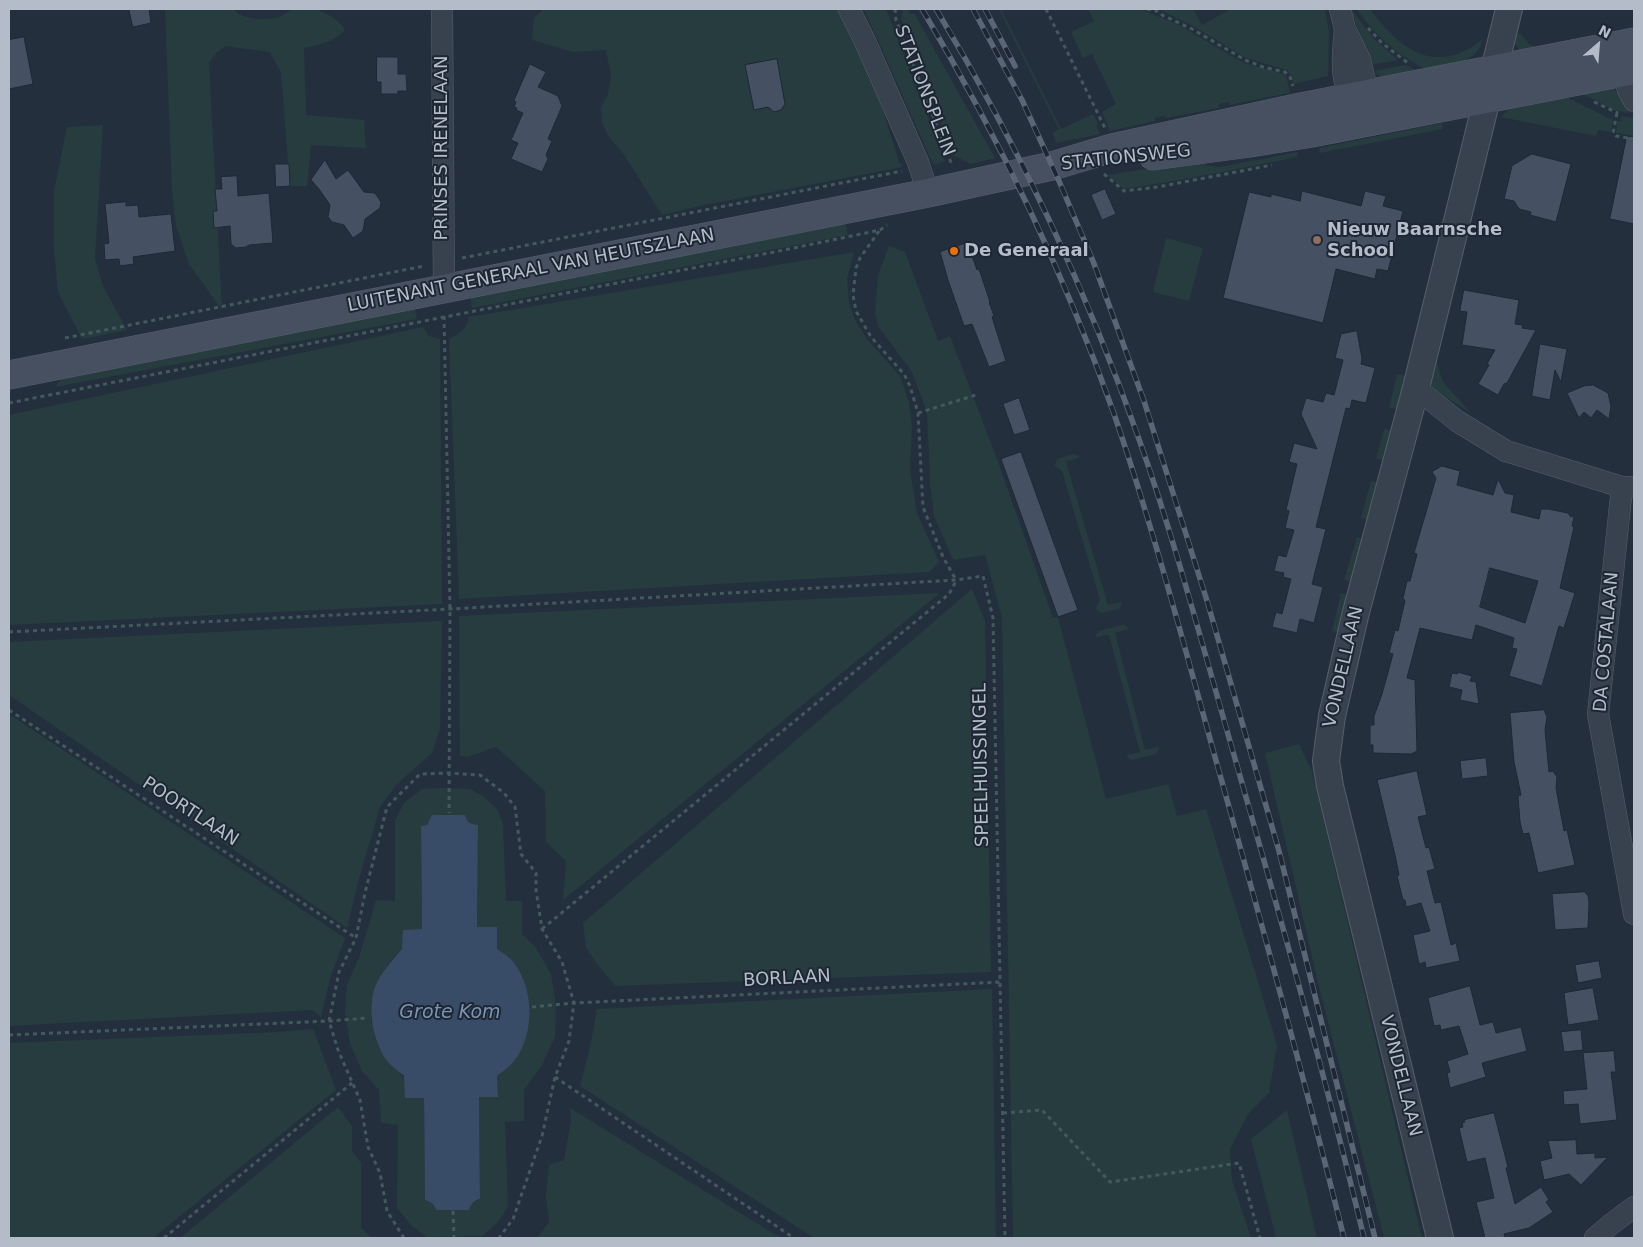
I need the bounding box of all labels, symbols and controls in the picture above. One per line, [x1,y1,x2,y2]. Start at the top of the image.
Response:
north arrow [1573,20,1623,70]
text: N [1596,22,1614,41]
street label: STATIONSPLEIN [889,23,959,159]
street label: PRINSES IRENELAAN [431,55,453,241]
street label: STATIONSWEG [1060,140,1192,176]
place label: Nieuw Baarnsche School [1327,219,1502,262]
street label: LUITENANT GENERAAL VAN HEUTSZLAAN [346,225,716,317]
marker: Nieuw Baarnsche School [1311,234,1323,246]
place label: De Generaal [964,240,1089,262]
marker: De Generaal [948,245,960,257]
street label: DA COSTALAAN [1590,571,1624,713]
street label: VONDELLAAN [1320,604,1368,730]
street label: SPEELHUISSINGEL [970,683,994,847]
street label: POORTLAAN [138,773,242,851]
street label: BORLAAN [743,966,831,992]
water label: Grote Kom [399,1002,501,1024]
street label: VONDELLAAN [1375,1013,1425,1139]

